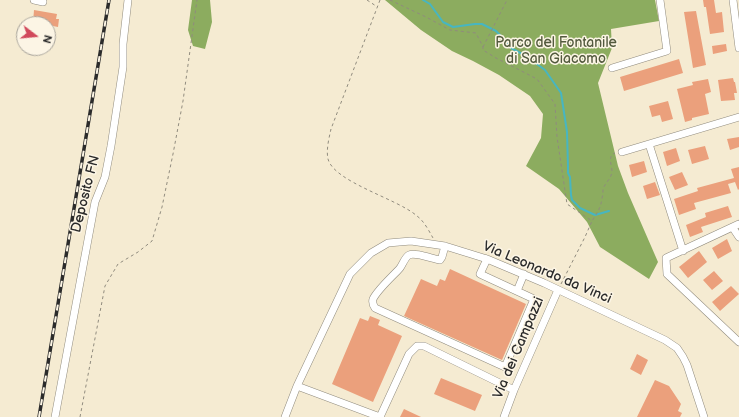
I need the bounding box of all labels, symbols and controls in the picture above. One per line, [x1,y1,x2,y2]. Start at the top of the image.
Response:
north arrow [16,16,56,56]
text: N [40,33,54,45]
park label: Parco del Fontanile di San Giacomo [495,35,617,68]
street label: Deposito FN [68,154,104,234]
street label: Via Leonardo da Vinci [480,238,614,308]
street label: Via dei Campazzi [490,294,548,402]

